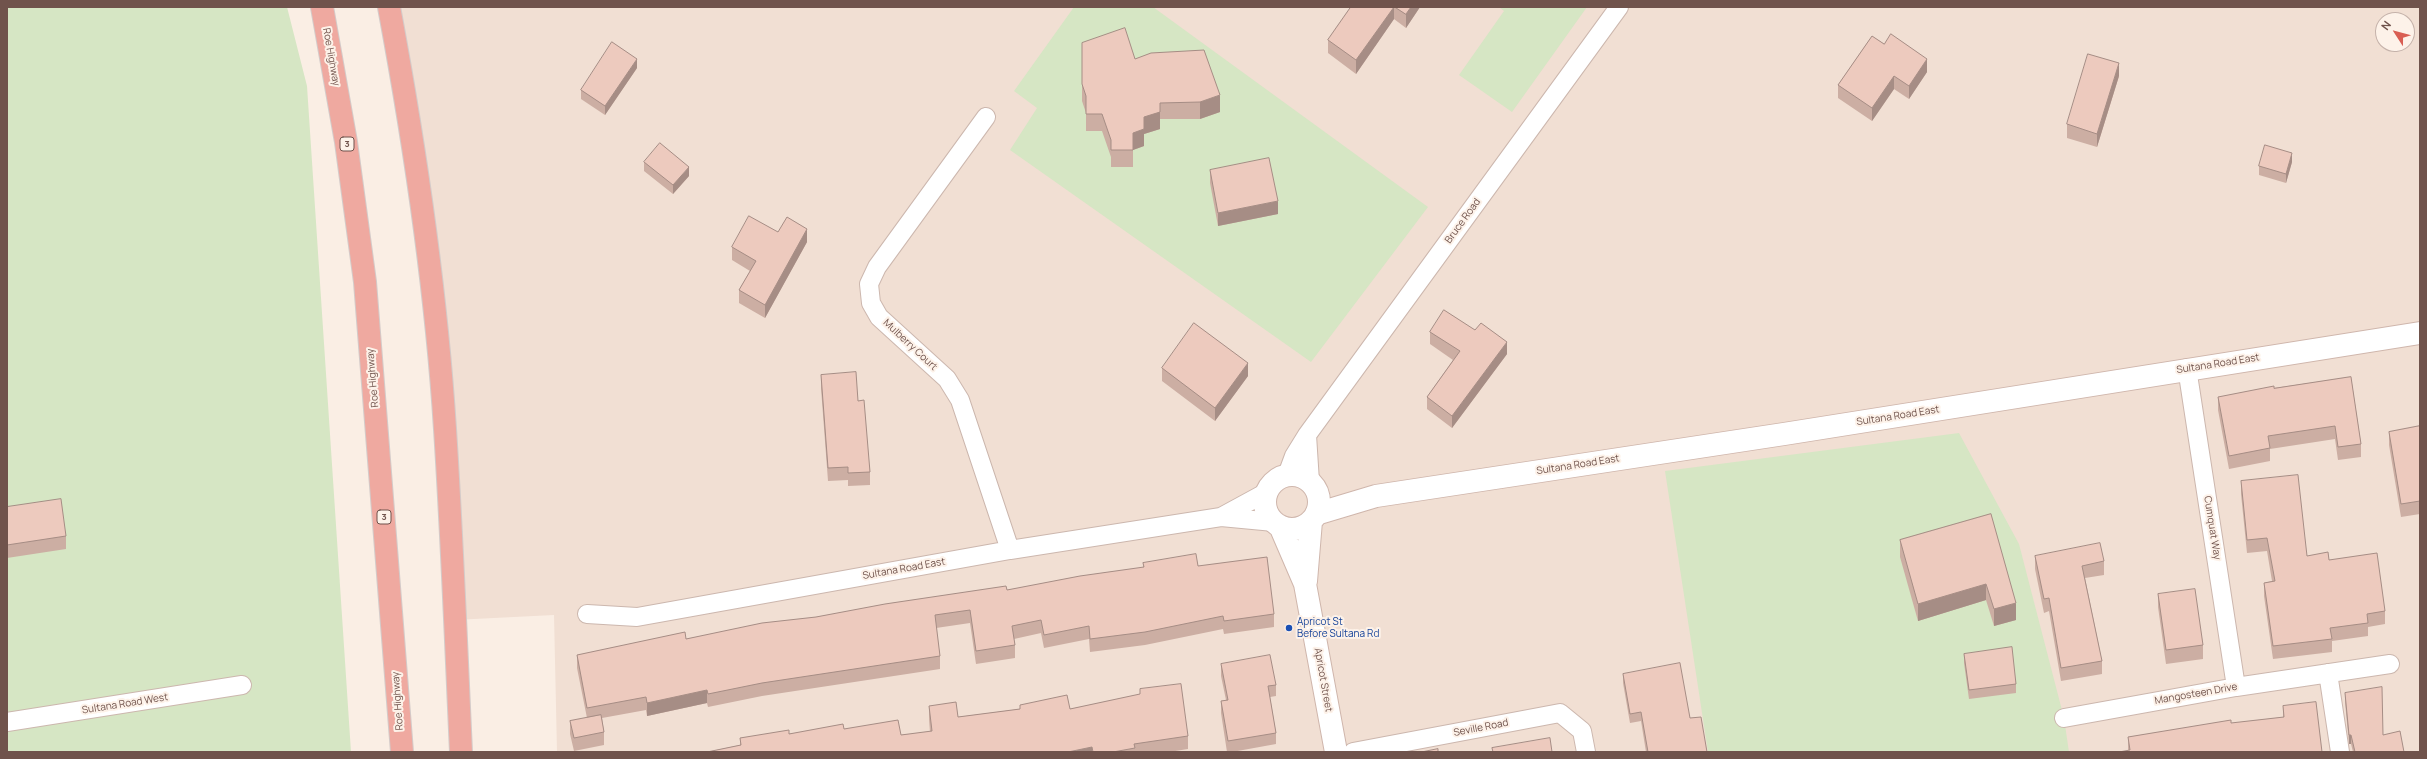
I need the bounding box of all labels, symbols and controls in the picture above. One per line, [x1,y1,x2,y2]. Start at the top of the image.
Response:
north arrow [2375,12,2415,52]
text: N [2377,18,2394,33]
street label: Roe Highway [320,27,342,87]
road number: 3 [340,137,354,151]
street label: Bruce Road [1443,196,1483,246]
street label: Mulberry Court [880,317,940,373]
street label: Roe Highway [364,348,382,408]
street label: Sultana Road East [2176,352,2260,376]
street label: Sultana Road East [1856,404,1940,428]
street label: Sultana Road East [1536,453,1620,477]
street label: Cumquat Way [2201,495,2223,561]
road number: 3 [377,510,391,524]
street label: Sultana Road East [862,556,946,582]
place label: Apricot St Before Sultana Rd [1297,616,1379,640]
marker: Apricot St Before Sultana Rd [1284,623,1294,633]
street label: Apricot Street [1311,647,1335,713]
street label: Roe Highway [390,671,406,731]
street label: Mangosteen Drive [2154,681,2238,707]
street label: Sultana Road West [81,691,169,717]
street label: Seville Road [1453,717,1509,739]

